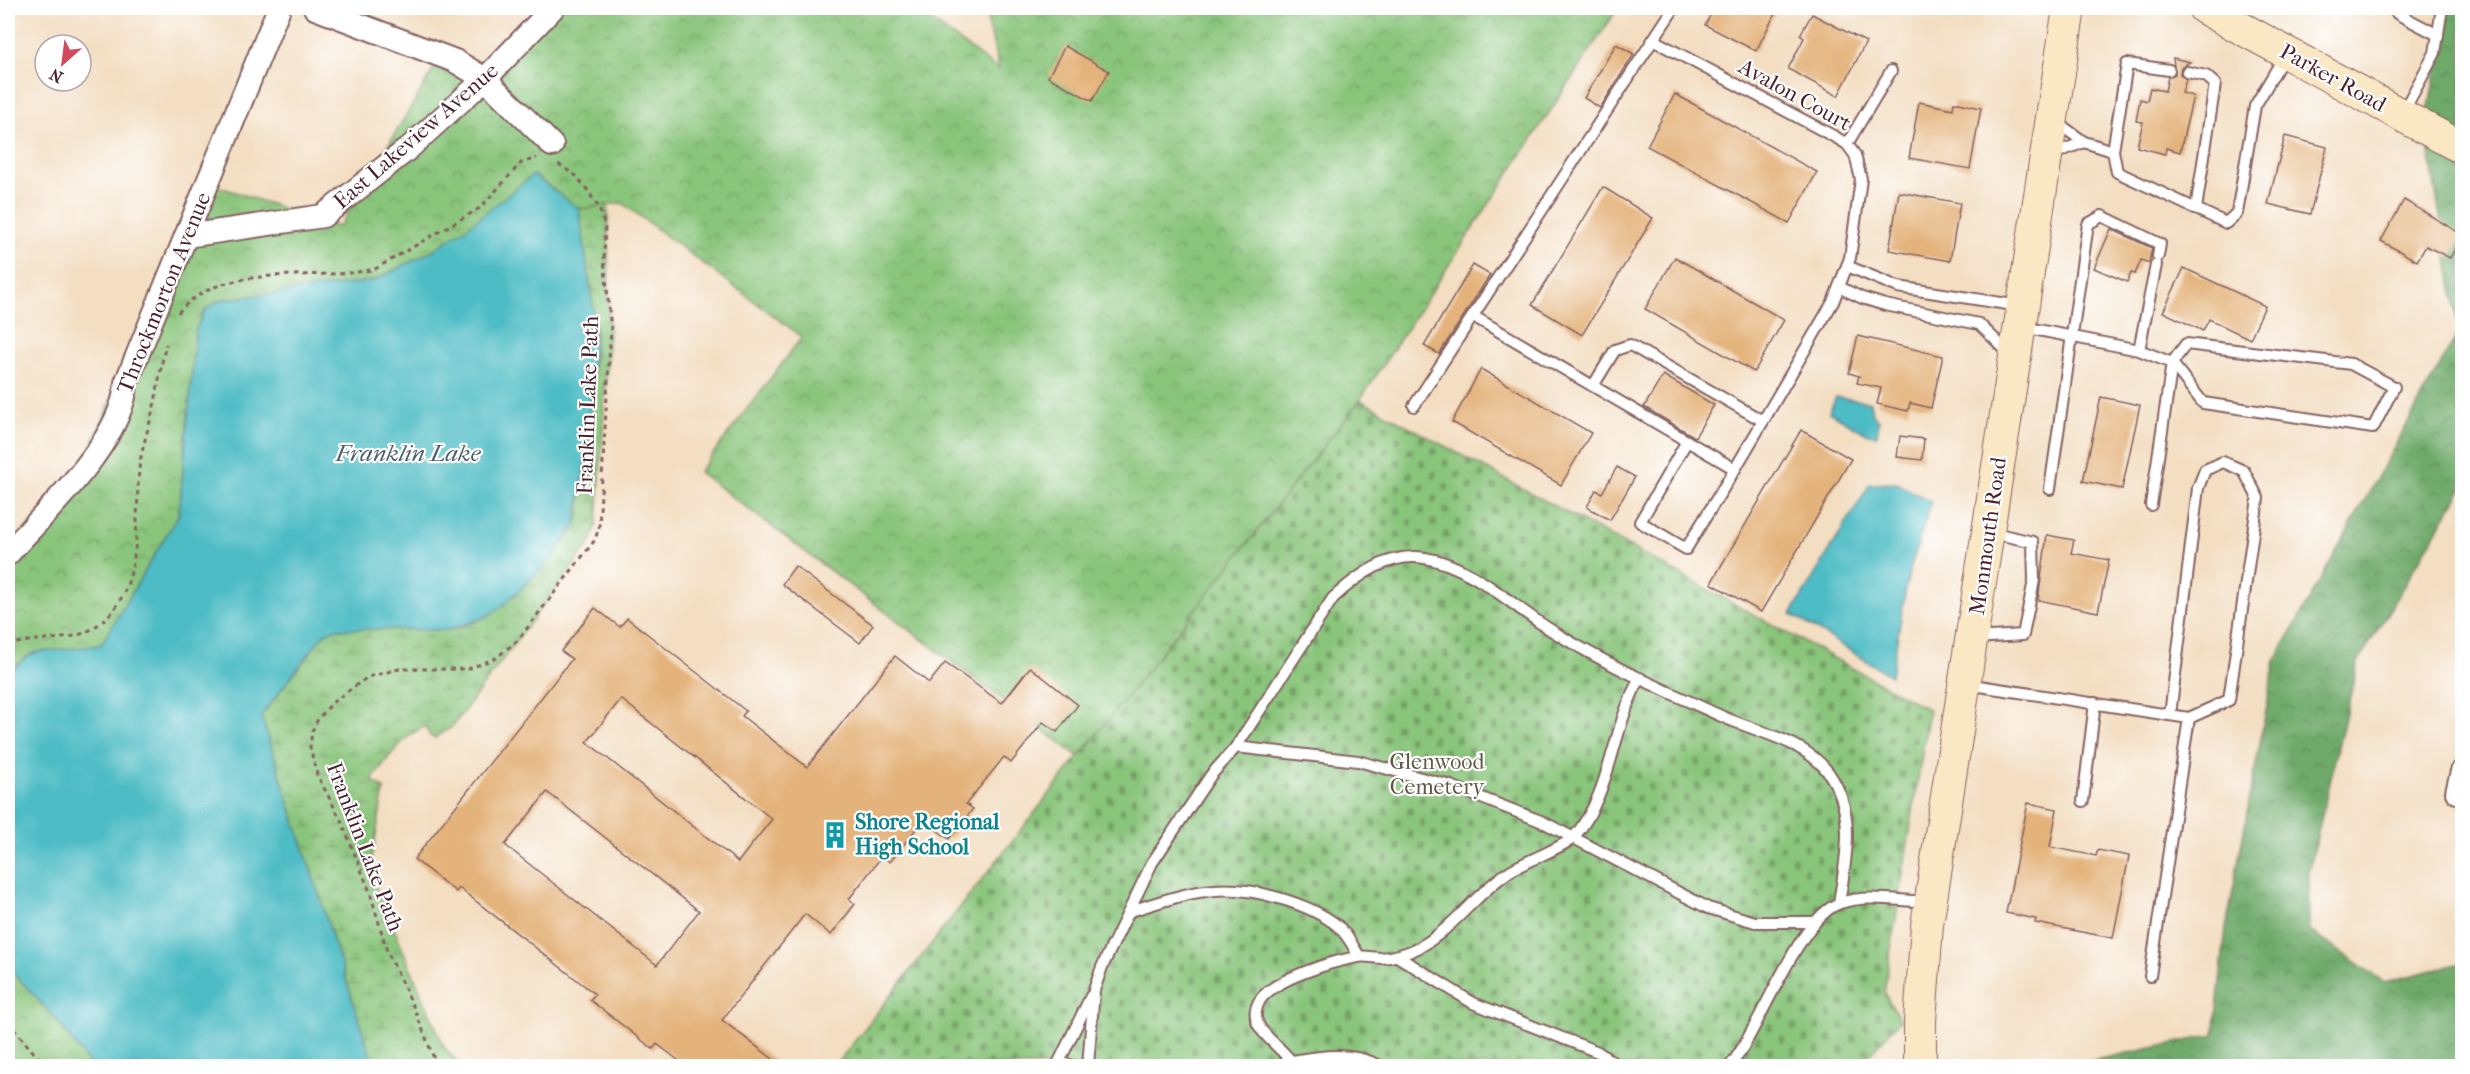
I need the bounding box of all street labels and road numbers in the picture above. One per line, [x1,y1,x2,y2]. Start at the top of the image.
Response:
street label: Parker Road [2275,38,2392,118]
street label: Avalon Court [1733,53,1856,137]
street label: East Lakeview Avenue [328,57,504,215]
street label: Throckmorton Avenue [112,188,216,398]
street label: Franklin Lake Path [572,314,604,495]
street label: Monmouth Road [1964,454,2012,617]
street label: Franklin Lake Path [321,759,409,936]

